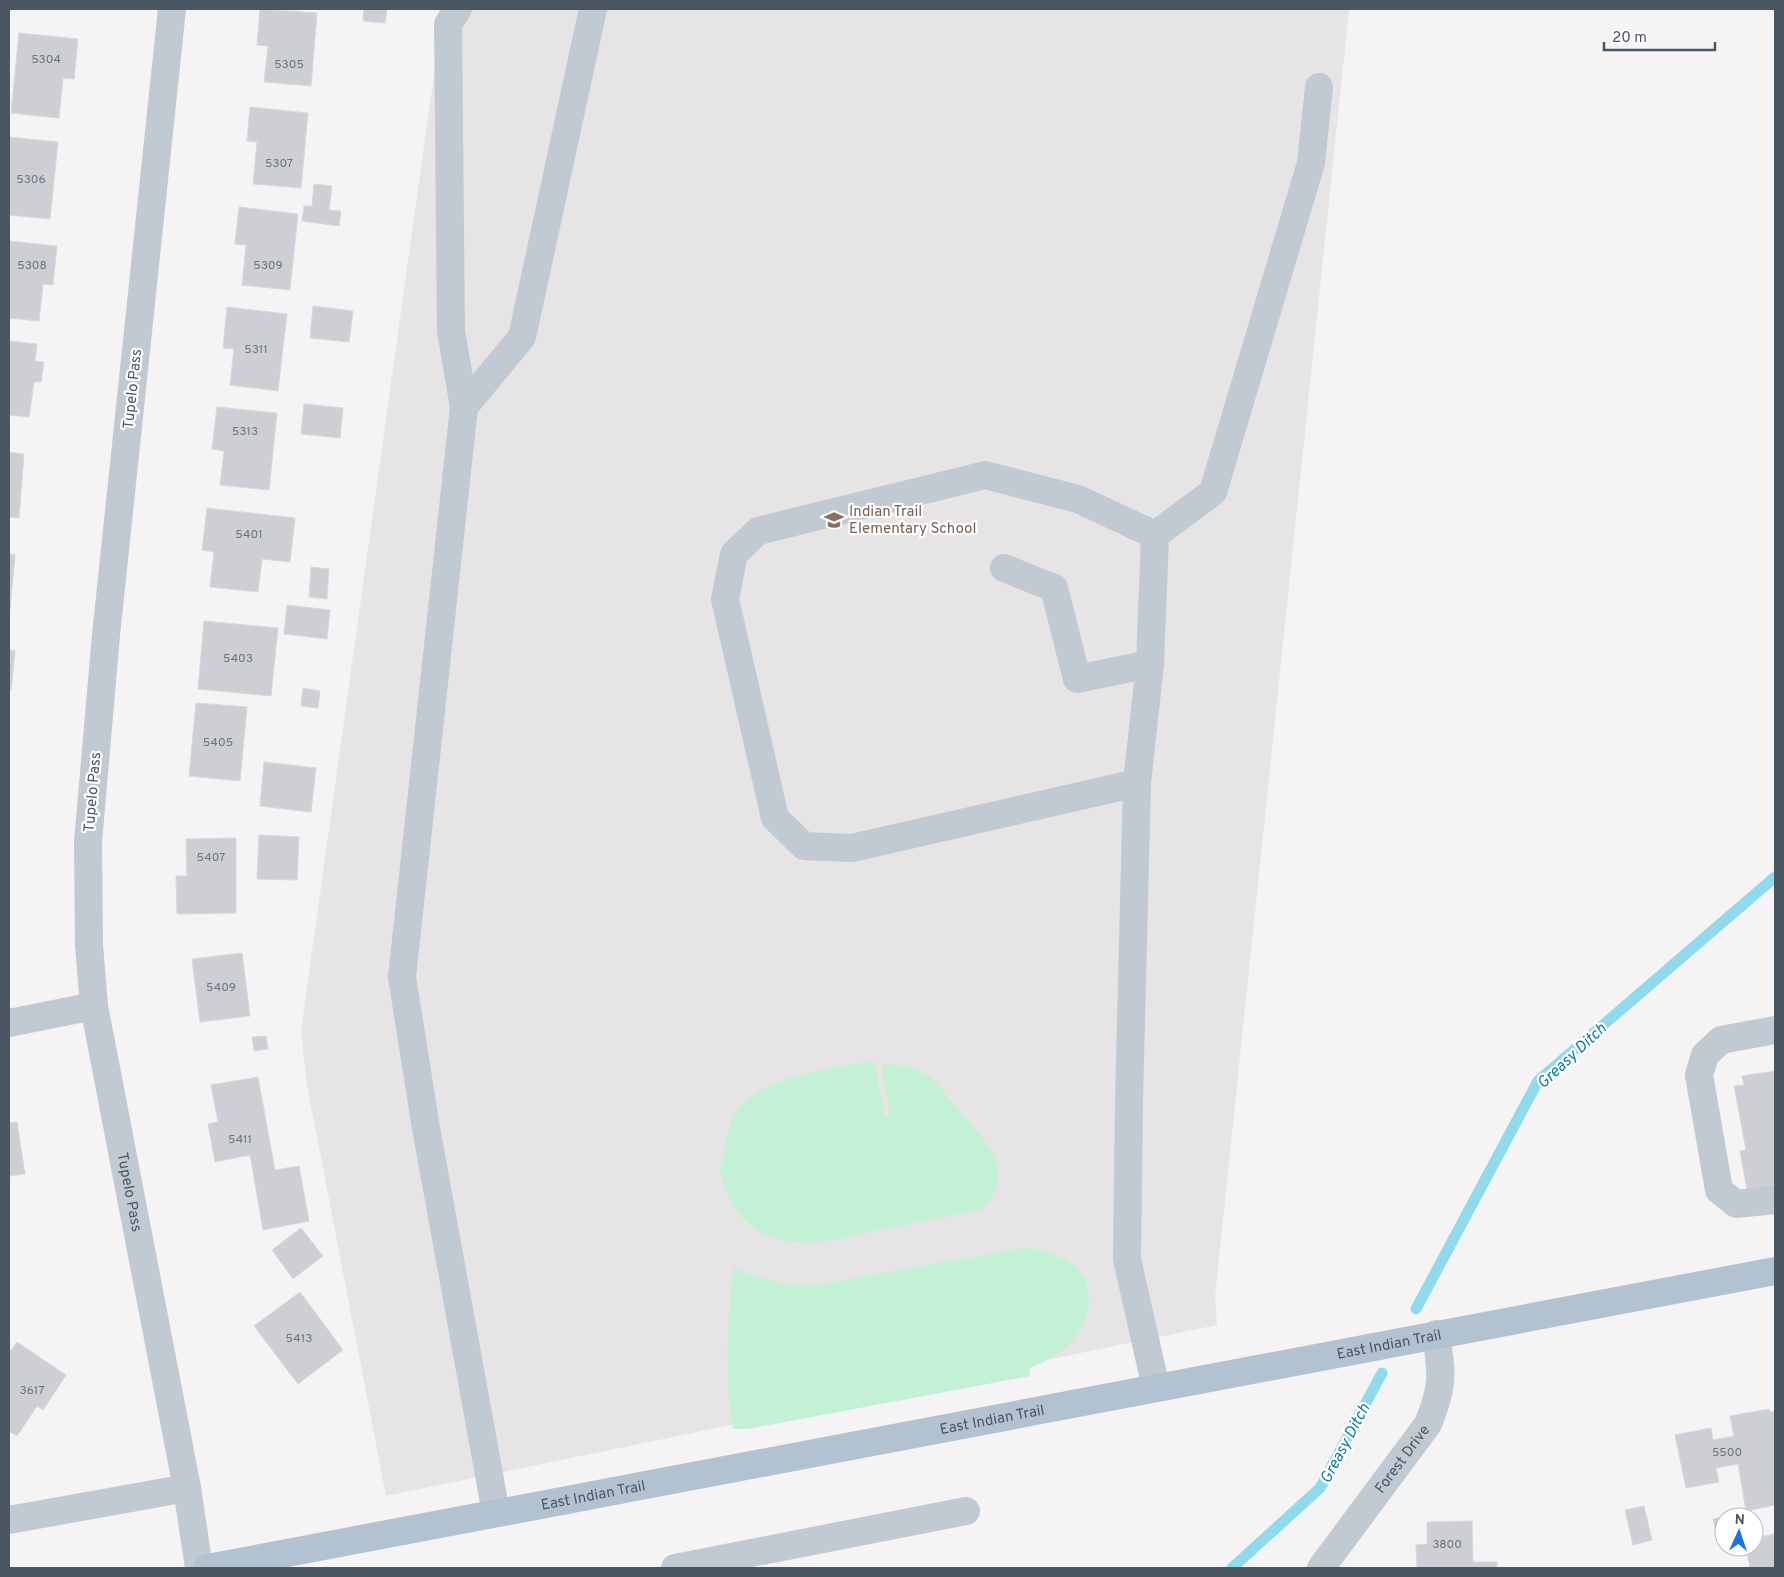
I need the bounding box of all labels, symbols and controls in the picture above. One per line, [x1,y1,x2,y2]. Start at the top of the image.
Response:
scale bar [1604,20,1715,52]
text: 20 m [1612,29,1647,48]
house number: 5304 [31,52,61,68]
house number: 5305 [274,57,304,73]
house number: 5307 [265,156,293,172]
house number: 5306 [16,172,46,188]
house number: 5308 [17,258,47,274]
house number: 5309 [253,258,283,274]
house number: 5311 [244,342,268,358]
street label: Tupelo Pass [120,348,147,430]
house number: 5313 [232,424,258,440]
place label: Indian Trail Elementary School [849,503,976,539]
school or university icon: Indian Trail Elementary School [823,509,845,531]
house number: 5401 [235,527,263,543]
house number: 5403 [223,651,253,667]
house number: 5405 [203,735,233,751]
street label: Tupelo Pass [81,751,106,833]
house number: 5407 [197,850,225,866]
house number: 5409 [206,980,236,996]
water label: Greasy Ditch [1533,1019,1611,1094]
house number: 5411 [228,1132,252,1148]
street label: Tupelo Pass [111,1151,145,1234]
street label: East Indian Trail [1335,1326,1443,1365]
house number: 5413 [286,1331,312,1347]
house number: 3617 [19,1383,45,1399]
water label: Greasy Ditch [1316,1400,1375,1487]
street label: East Indian Trail [938,1402,1046,1440]
street label: Forest Drive [1372,1422,1435,1498]
house number: 5500 [1712,1445,1742,1461]
street label: East Indian Trail [539,1477,647,1516]
north arrow [1714,1507,1764,1557]
text: N [1734,1512,1745,1529]
house number: 3800 [1432,1537,1462,1553]

